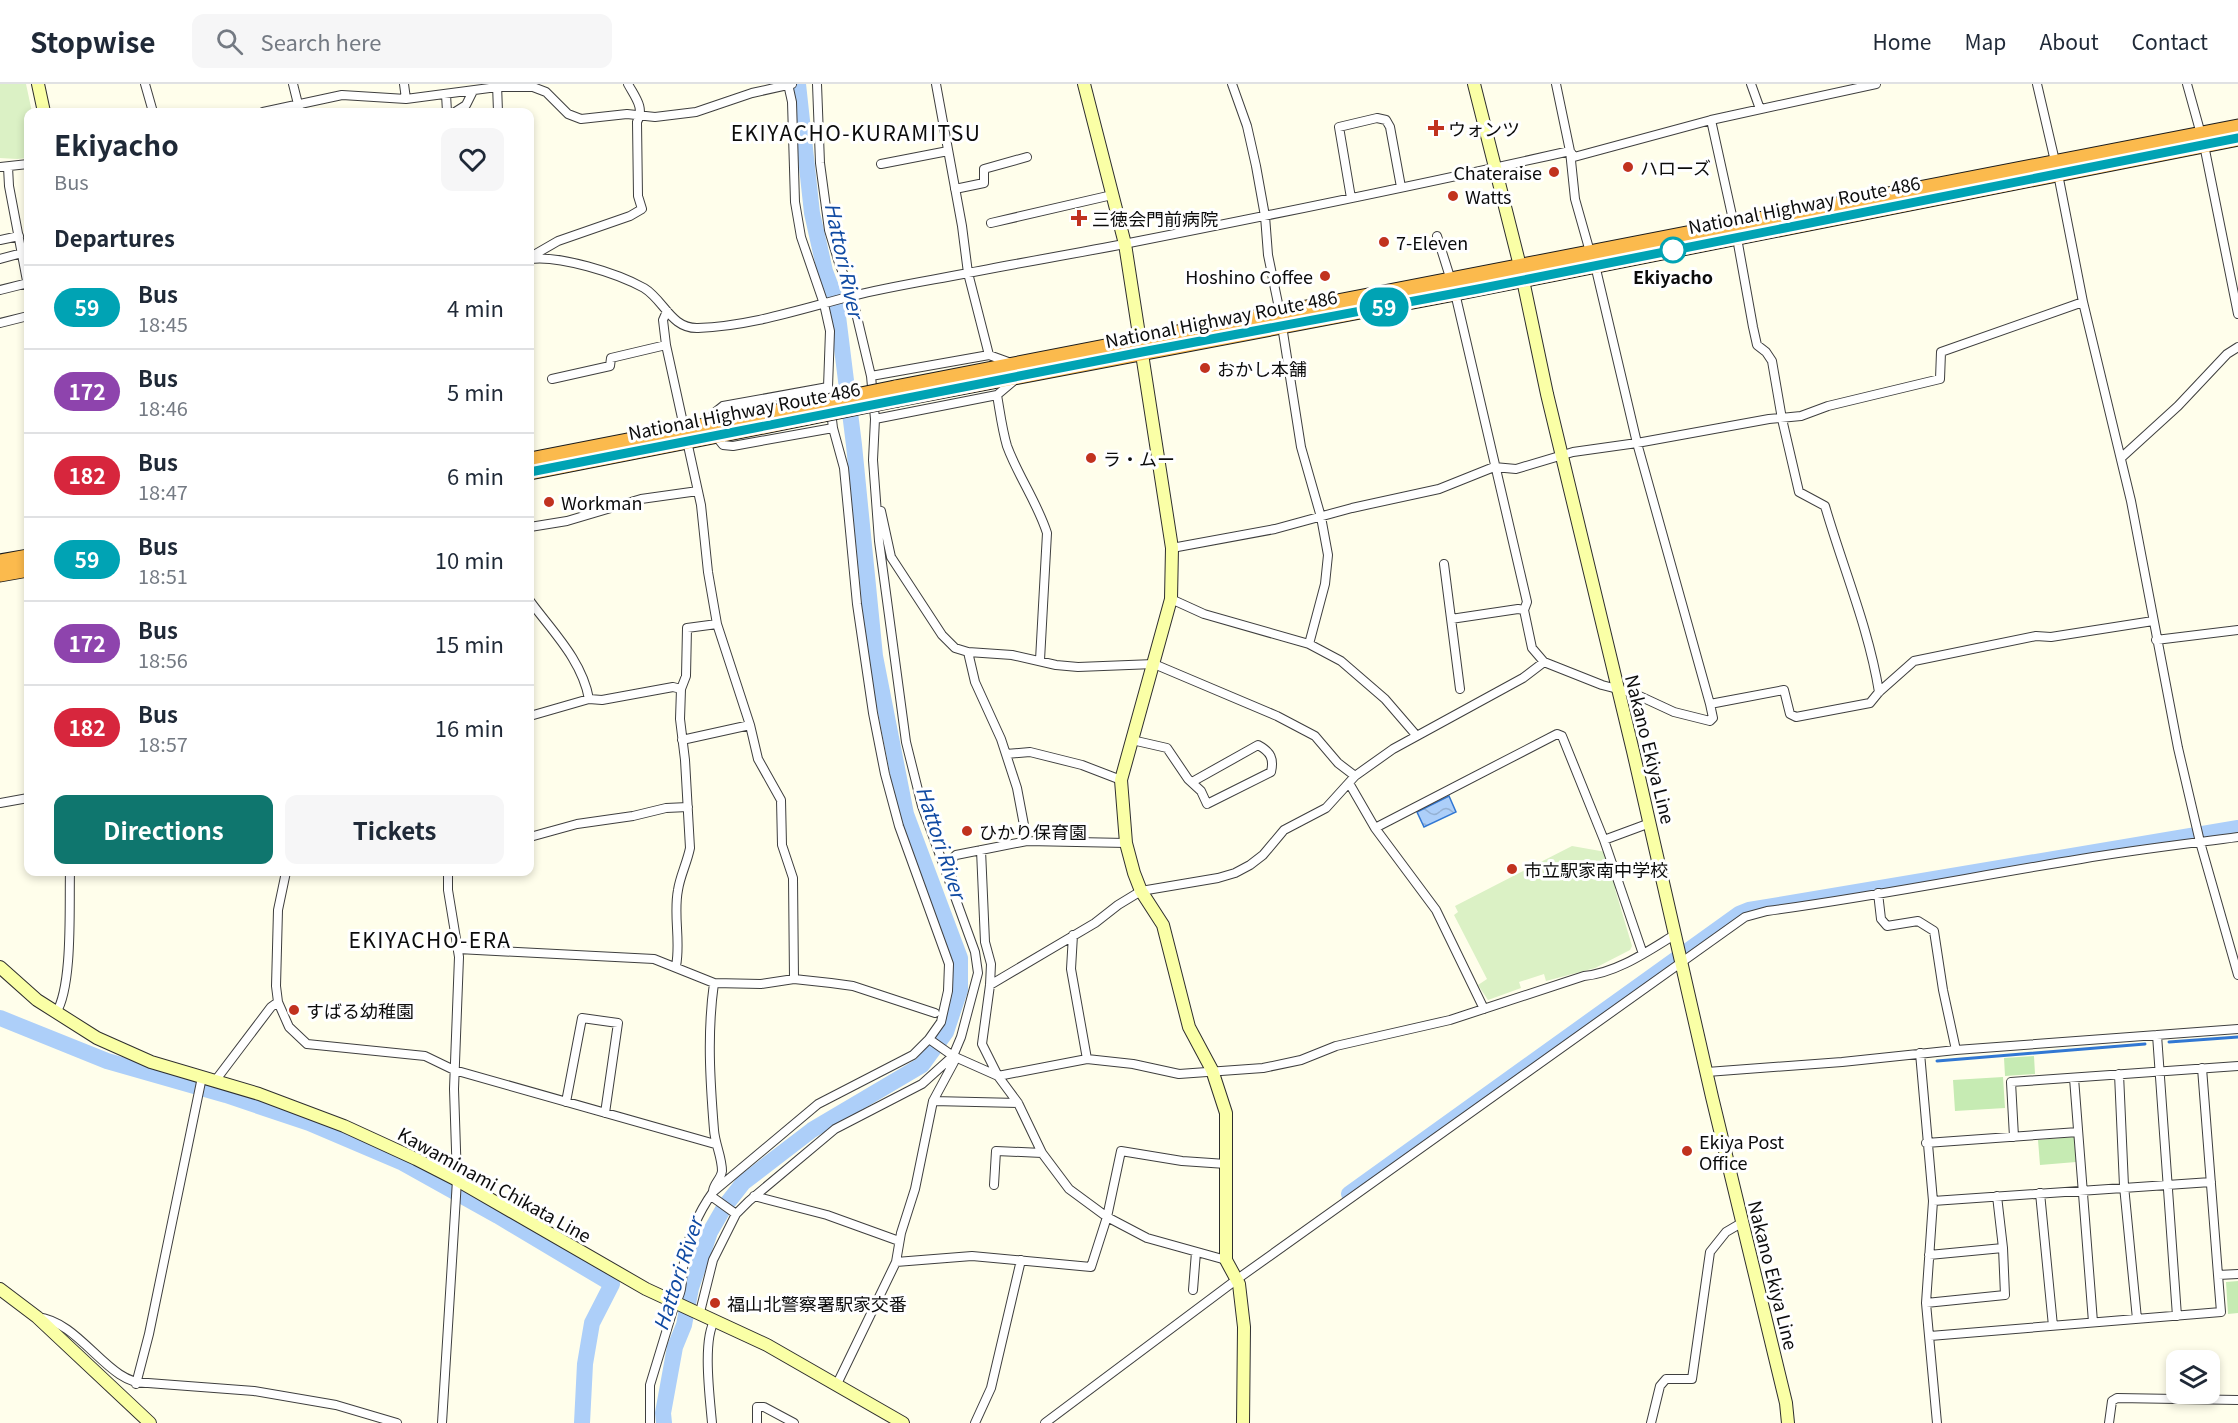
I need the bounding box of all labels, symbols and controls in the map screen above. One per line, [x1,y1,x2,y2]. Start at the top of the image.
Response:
search box [192,14,612,68]
text: Stopwise [30,21,156,61]
icon: search [213,25,246,58]
text: Search here [261,25,381,57]
text: Home [1872,26,1932,56]
text: Map [1965,26,2006,56]
text: About [2039,26,2099,56]
text: Contact [2132,26,2208,56]
place label: ウォンツ [1448,115,1520,141]
district label: EKIYACHO-KURAMITSU [731,117,981,147]
marker: ウォンツ [1429,121,1443,135]
text: Ekiyacho [54,124,179,164]
button: heart [441,128,504,191]
place label: ハローズ [1640,154,1711,180]
place label: Chateraise [1453,159,1542,185]
marker: ハローズ [1621,160,1635,174]
marker: Chateraise [1547,165,1561,179]
text: Bus [54,167,89,196]
street label: National Highway Route 486 [1686,169,1922,239]
place label: Watts [1465,183,1512,209]
marker: Watts [1446,189,1460,203]
water label: Hattori River [819,200,872,323]
place label: 三徳会門前病院 [1092,205,1218,231]
marker: 三徳会門前病院 [1070,209,1088,227]
text: Departures [54,221,175,253]
place label: 7-Eleven [1396,229,1468,255]
marker: 7-Eleven [1377,235,1391,249]
marker: Ekiyacho [1660,237,1686,263]
place label: Hoshino Coffee [1185,263,1313,289]
place label: Ekiyacho [1633,263,1713,289]
marker: Hoshino Coffee [1318,269,1332,283]
text: Bus [138,277,178,309]
street label: National Highway Route 486 [1103,283,1339,353]
line badge: 59 [1357,288,1411,326]
text: 4 min [447,291,504,323]
text: 59 [75,292,99,322]
text: 59 [1372,292,1396,322]
text: 18:45 [138,309,188,338]
place label: おかし本舗 [1217,355,1307,381]
text: Bus [138,361,178,393]
marker: おかし本舗 [1198,361,1212,375]
text: 5 min [447,375,504,407]
street label: National Highway Route 486 [626,375,862,445]
text: 172 [68,376,106,406]
text: 18:46 [138,393,188,422]
text: Bus [138,445,178,477]
place label: ラ・ムー [1103,445,1175,471]
marker: ラ・ムー [1084,451,1098,465]
text: 6 min [447,459,504,491]
text: 182 [68,460,106,490]
text: 18:47 [138,477,188,506]
place label: Workman [561,489,642,515]
marker: Workman [542,495,556,509]
text: Bus [138,529,178,561]
text: 10 min [435,543,504,575]
text: 59 [75,544,99,574]
text: 18:51 [138,561,188,590]
text: Bus [138,613,178,645]
text: 15 min [435,627,504,659]
text: 172 [68,628,106,658]
text: 18:56 [138,645,188,674]
street label: Nakano Ekiya Line [1620,672,1682,826]
text: Bus [138,697,178,729]
text: 16 min [435,711,504,743]
text: 182 [68,712,106,742]
text: 18:57 [138,729,188,758]
water label: Hattori River [910,782,975,905]
button: Directions [54,795,273,864]
button: Tickets [285,795,504,864]
place label: ひかり保育園 [979,818,1087,844]
marker: ひかり保育園 [960,824,974,838]
place label: 市立駅家南中学校 [1524,856,1668,882]
marker: 市立駅家南中学校 [1505,862,1519,876]
district label: EKIYACHO-ERA [348,924,512,954]
place label: すばる幼稚園 [306,997,414,1023]
marker: すばる幼稚園 [287,1003,301,1017]
street label: Kawaminami Chikata Line [394,1120,596,1248]
place label: Ekiya Post Office [1699,1128,1784,1175]
marker: Ekiya Post Office [1680,1144,1694,1158]
street label: Nakano Ekiya Line [1743,1198,1805,1352]
water label: Hattori River [645,1211,710,1334]
place label: 福山北警察署駅家交番 [727,1290,907,1316]
marker: 福山北警察署駅家交番 [708,1296,722,1310]
map controls [2166,1350,2220,1404]
button: layers [2166,1350,2220,1404]

